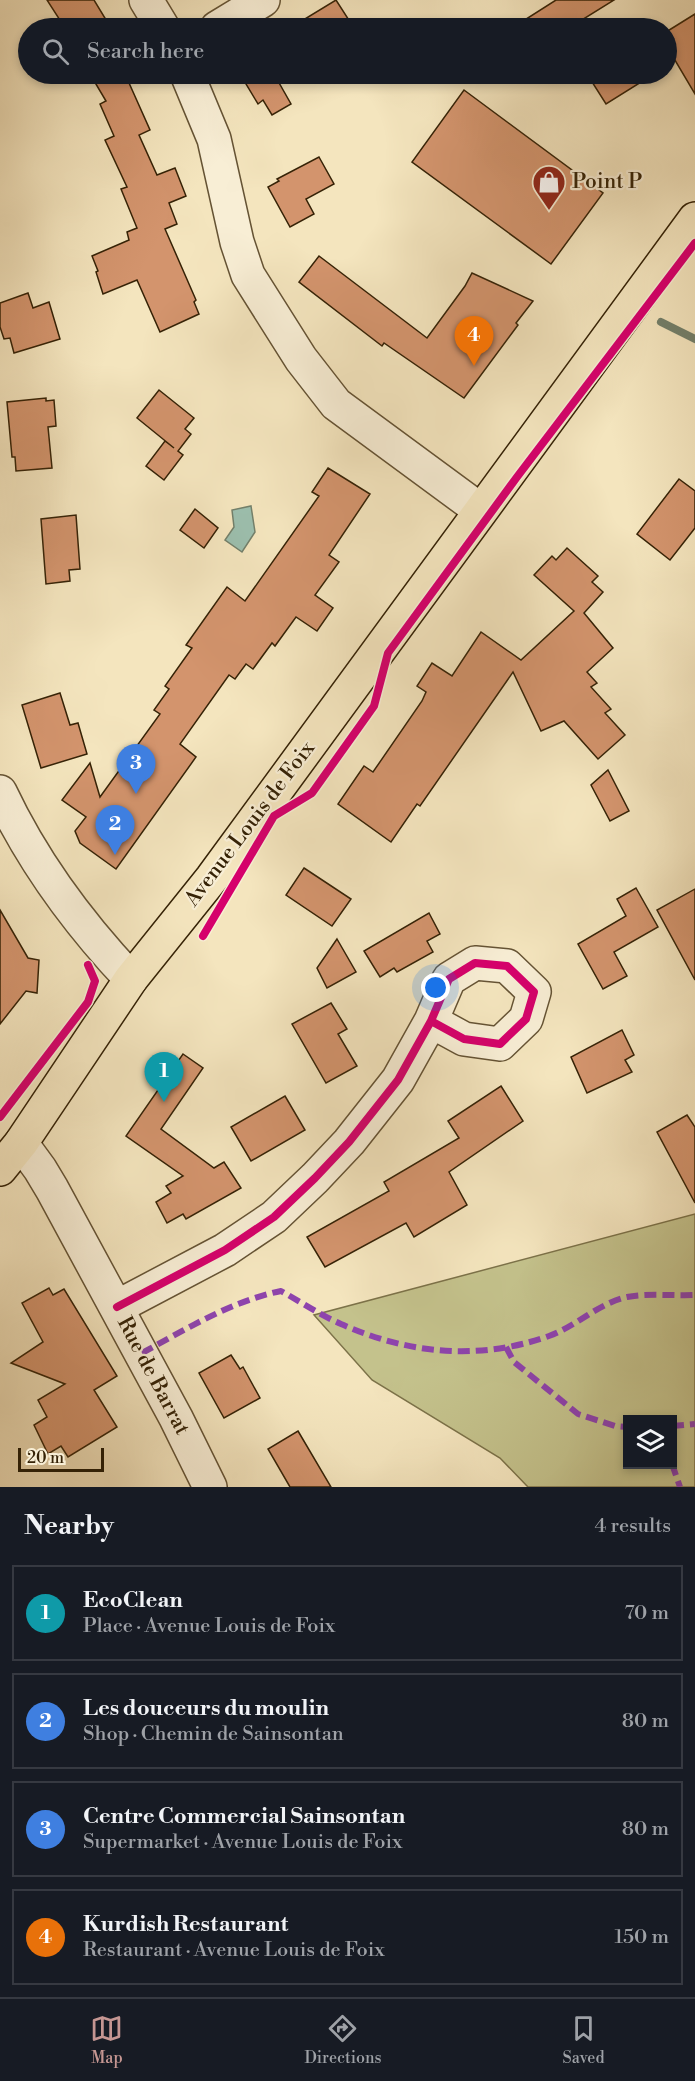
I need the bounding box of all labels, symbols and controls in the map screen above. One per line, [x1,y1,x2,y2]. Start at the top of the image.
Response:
search box [18,18,677,84]
icon: search [39,35,72,68]
text: Search here [87,38,204,65]
shop icon: Point P [531,164,567,211]
place label: Point P [572,169,642,195]
pin: 4 [454,316,494,366]
street label: Avenue Louis de Foix [179,736,321,913]
pin: 3 [116,744,156,794]
pin: 2 [96,806,134,855]
your location [421,973,450,1002]
pin: 1 [144,1052,184,1102]
street label: Rue de Barrat [111,1312,195,1440]
map controls [623,1415,677,1469]
button: layers [623,1415,677,1469]
scale bar [18,1445,104,1472]
text: 20 m [27,1448,64,1468]
text: Nearby [24,1510,114,1542]
text: 4 results [594,1514,671,1539]
text: EcoClean [83,1587,183,1614]
text: 1 [41,1601,50,1626]
text: 70 m [625,1601,669,1626]
text: Place · Avenue Louis de Foix [83,1614,335,1639]
text: Les douceurs du moulin [83,1695,329,1722]
text: 2 [39,1709,52,1734]
text: 80 m [622,1709,669,1734]
text: Shop · Chemin de Sainsontan [83,1722,344,1747]
text: Centre Commercial Sainsontan [83,1803,405,1830]
text: 3 [39,1817,52,1842]
text: 80 m [622,1817,669,1842]
text: Supermarket · Avenue Louis de Foix [83,1830,402,1855]
text: Kurdish Restaurant [83,1911,288,1938]
text: 4 [39,1925,52,1950]
text: 150 m [614,1925,669,1950]
text: Restaurant · Avenue Louis de Foix [83,1938,385,1963]
tab: Map [90,2012,123,2068]
tab: Directions [304,2012,382,2068]
tab: Saved [562,2012,605,2068]

